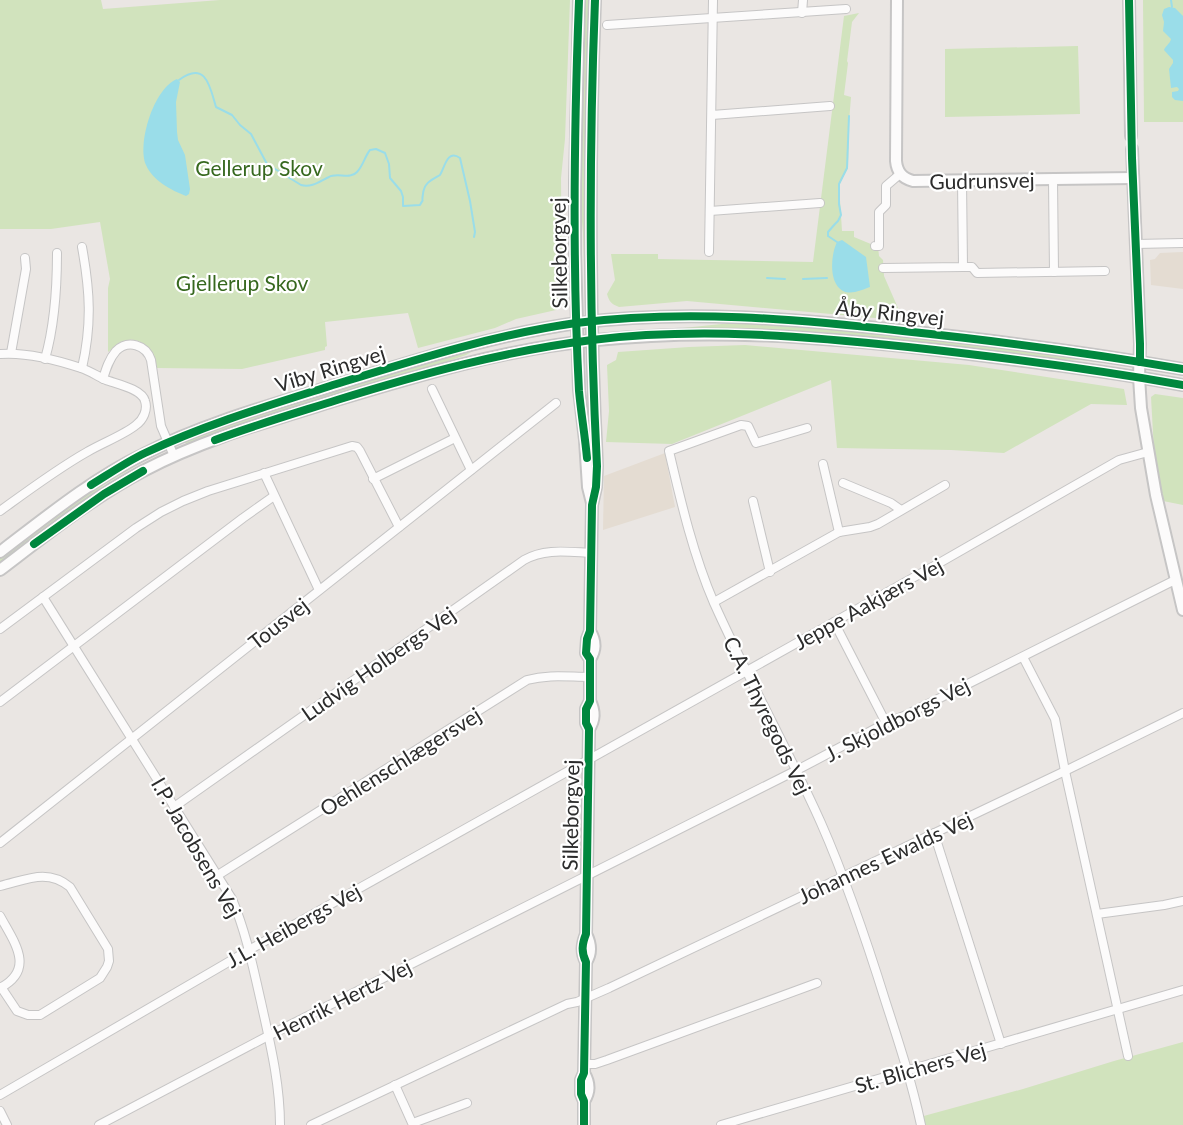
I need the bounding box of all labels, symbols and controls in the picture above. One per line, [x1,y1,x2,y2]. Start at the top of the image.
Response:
park label: Gellerup Skov [195,155,323,180]
street label: Gudrunsvej [929,167,1035,193]
street label: Silkeborgvej [545,197,571,309]
park label: Gjellerup Skov [176,270,308,295]
street label: Åby Ringvej [835,294,945,330]
street label: Viby Ringvej [272,339,388,397]
street label: Jeppe Aakjærs Vej [789,552,947,654]
street label: Tousvej [243,592,313,654]
street label: Ludvig Holbergs Vej [296,601,460,725]
street label: C.A. Thyregods Vej [719,632,817,798]
street label: J. Skjoldborgs Vej [820,672,974,766]
street label: Oehlenschlægersvej [315,701,485,821]
street label: Silkeborgvej [557,759,583,871]
street label: I.P. Jacobsens Vej [147,772,247,922]
street label: Johannes Ewalds Vej [794,806,976,908]
street label: J.L. Heibergs Vej [221,878,365,972]
street label: Henrik Hertz Vej [269,953,415,1045]
street label: St. Blichers Vej [852,1036,988,1098]

